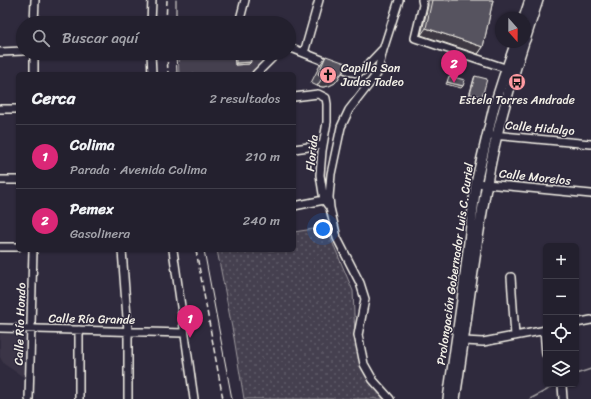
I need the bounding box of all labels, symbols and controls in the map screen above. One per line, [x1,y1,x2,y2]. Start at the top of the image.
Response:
north arrow [495,12,531,48]
search box [16,16,296,60]
text: Buscar aquí [62,25,139,51]
icon: search [30,27,52,49]
pin: 2 [441,50,467,83]
place label: Capilla San Judas Tadeo [340,57,404,93]
church icon: Capilla San Judas Tadeo [318,65,338,85]
bus stop icon: Estela Torres Andrade [507,72,527,92]
text: Cerca [32,83,75,113]
text: 2 resultados [209,87,280,110]
place label: Estela Torres Andrade [459,89,575,111]
street label: Calle Hidalgo [504,114,576,142]
text: Colima [70,132,114,158]
street label: Florida [299,134,325,172]
text: 1 [42,145,48,168]
text: 210 m [245,145,280,168]
text: Parada · Avenida Colima [70,158,207,181]
street label: Prolongación Gobernador Luis C. Curiel [430,161,480,366]
street label: Calle Morelos [498,162,572,192]
text: Pemex [70,196,114,222]
text: 2 [41,209,49,232]
text: 240 m [243,209,280,232]
your location [313,219,333,239]
text: Gasolinera [70,222,130,245]
map controls [543,243,579,387]
button: + [543,243,579,279]
button: − [543,279,579,315]
street label: Calle Río Hondo [8,282,32,366]
pin: 1 [177,305,203,338]
street label: Calle Río Grande [48,307,136,331]
button: locate [543,315,579,351]
button: layers [543,351,579,387]

